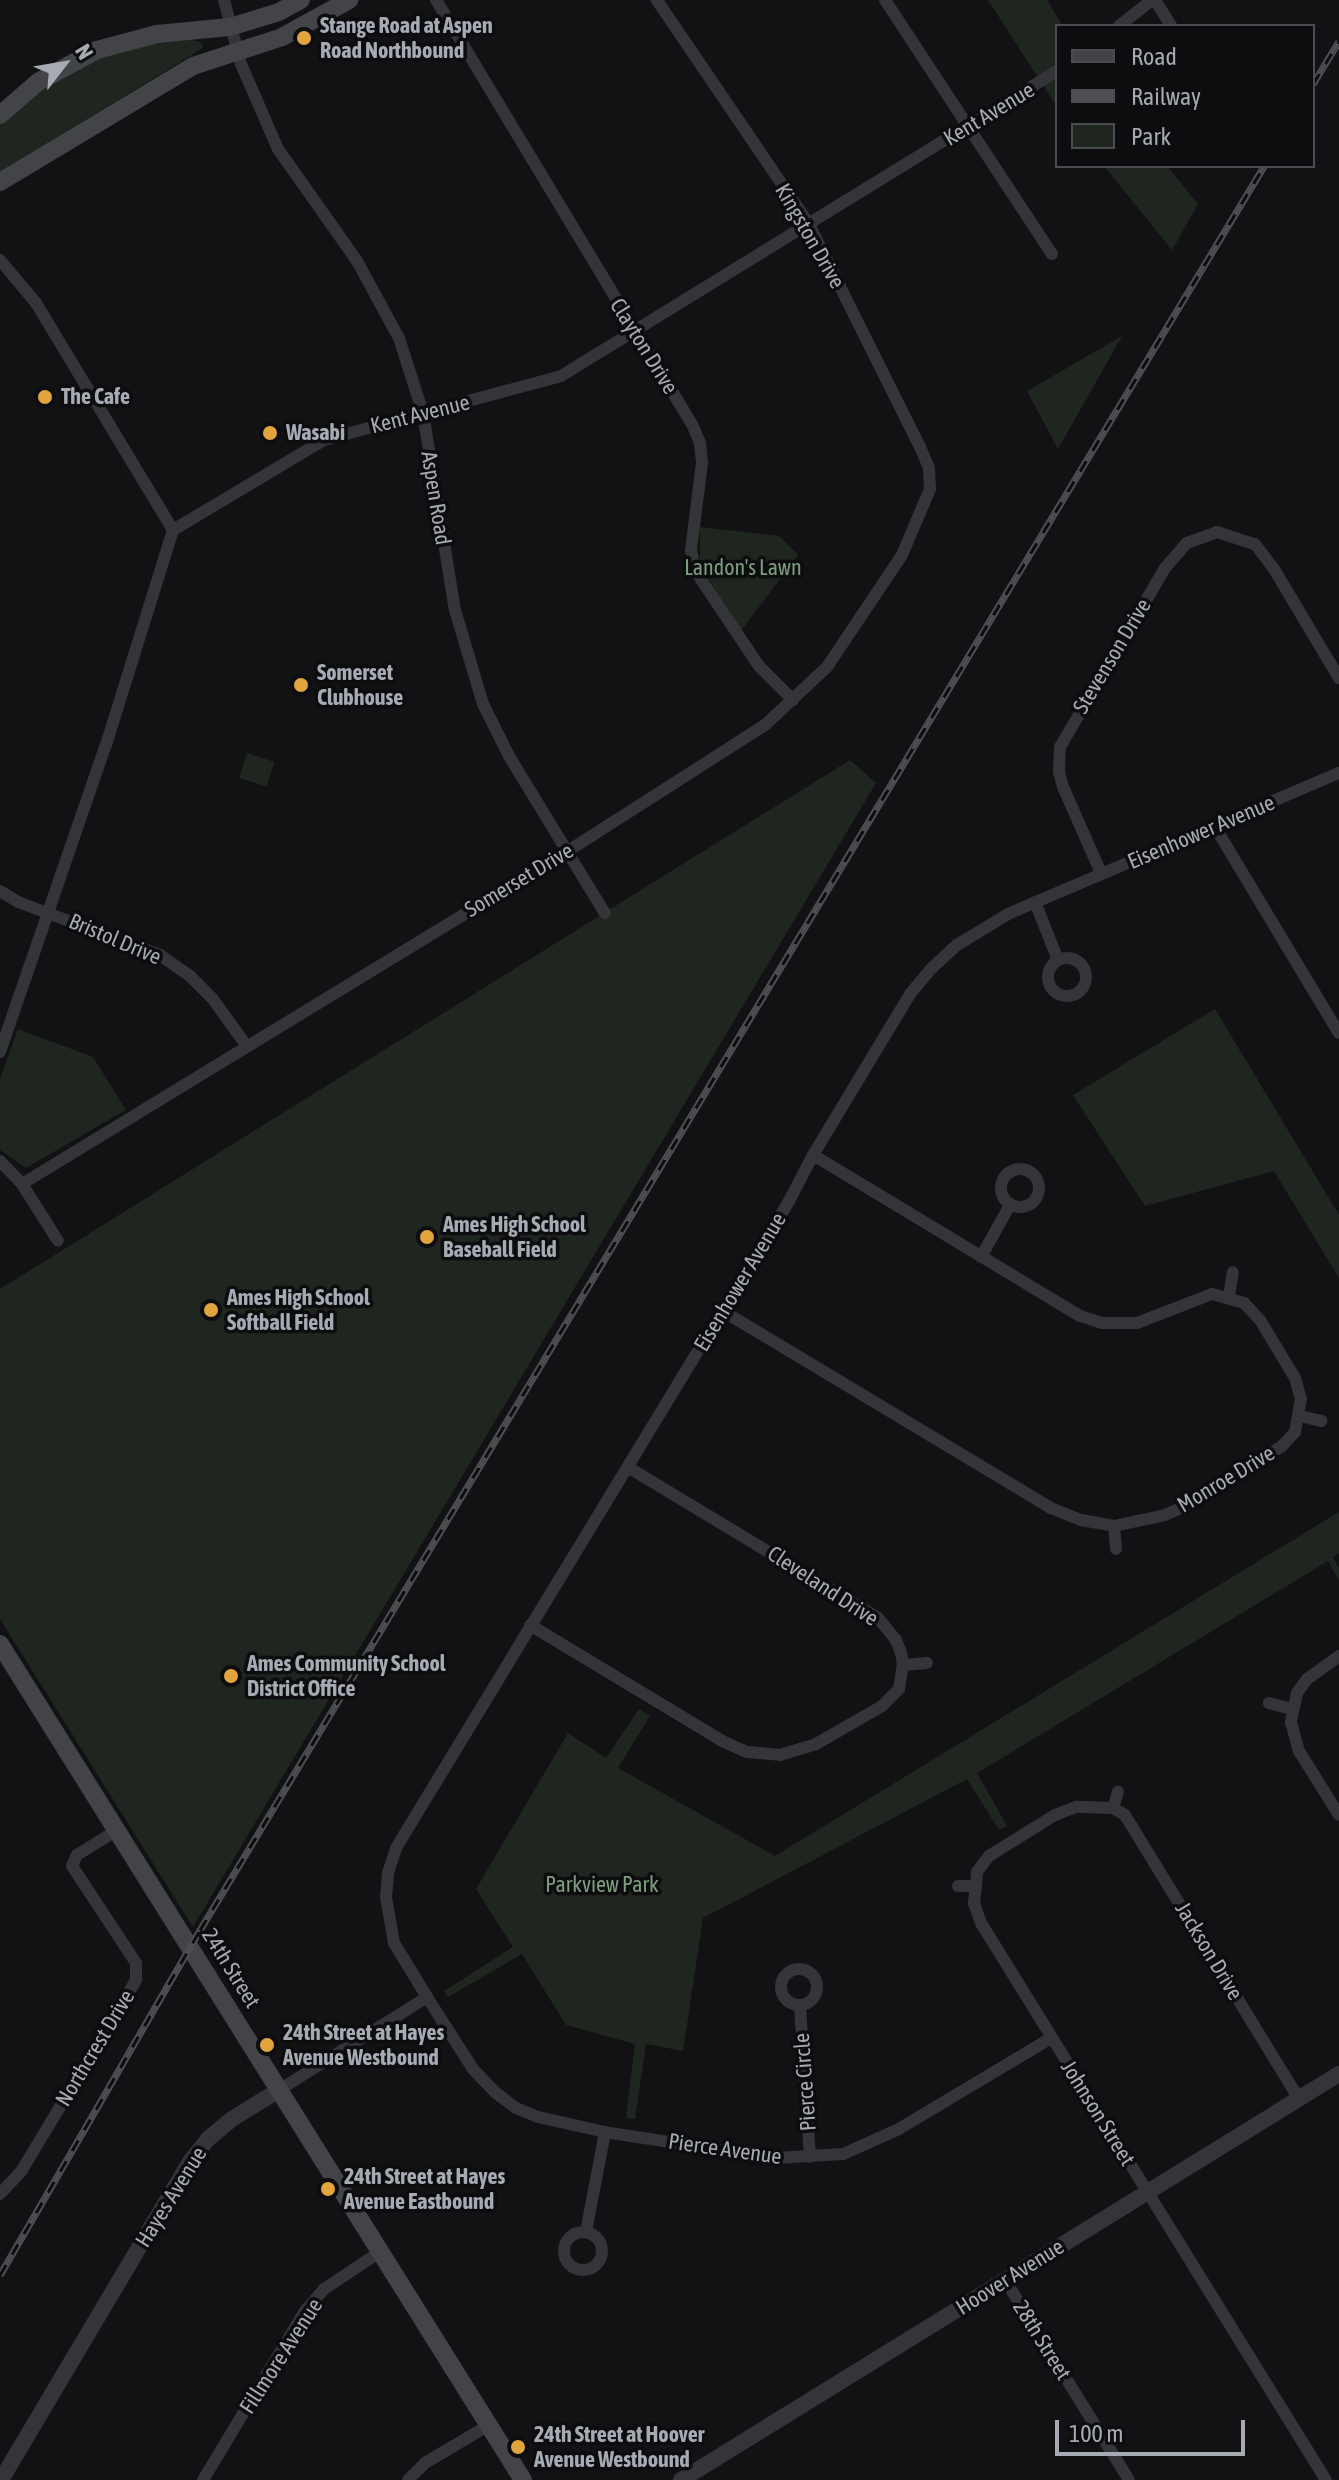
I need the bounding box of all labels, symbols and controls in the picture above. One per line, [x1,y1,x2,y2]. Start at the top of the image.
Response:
place label: Stange Road at Aspen Road Northbound [320,12,493,64]
north arrow [24,24,104,104]
legend [1055,24,1315,168]
marker: Stange Road at Aspen Road Northbound [295,29,313,47]
text: N [70,39,99,64]
text: Road [1131,43,1177,70]
street label: Kent Avenue [939,77,1039,151]
text: Railway [1131,83,1201,110]
text: Park [1131,123,1171,150]
street label: Kingston Drive [769,179,851,293]
street label: Clayton Drive [604,293,684,399]
place label: The Cafe [61,384,130,410]
marker: The Cafe [36,388,54,406]
street label: Kent Avenue [368,389,472,439]
place label: Wasabi [286,420,345,446]
marker: Wasabi [261,424,279,442]
street label: Aspen Road [416,449,456,547]
park label: Landon's Lawn [684,555,802,581]
street label: Stevenson Drive [1067,594,1157,718]
place label: Somerset Clubhouse [317,659,403,710]
marker: Somerset Clubhouse [292,676,310,694]
street label: Eisenhower Avenue [1124,789,1278,875]
street label: Somerset Drive [460,837,578,923]
street label: Bristol Drive [65,908,165,970]
street label: Eisenhower Avenue [688,1208,792,1356]
place label: Ames High School Baseball Field [443,1211,586,1262]
marker: Ames High School Baseball Field [418,1228,436,1246]
place label: Ames High School Softball Field [227,1284,370,1336]
marker: Ames High School Softball Field [202,1301,220,1319]
street label: Monroe Drive [1173,1440,1279,1518]
street label: Cleveland Drive [763,1540,883,1632]
place label: Ames Community School District Office [247,1650,446,1702]
marker: Ames Community School District Office [222,1667,240,1685]
park label: Parkview Park [545,1872,659,1898]
street label: Jackson Drive [1169,1897,1249,2005]
street label: 24th Street [196,1923,266,2013]
street label: Northcrest Drive [50,1985,140,2111]
place label: 24th Street at Hayes Avenue Westbound [283,2019,444,2070]
street label: Pierce Circle [788,2032,822,2132]
marker: 24th Street at Hayes Avenue Westbound [258,2036,276,2054]
street label: Johnson Street [1055,2056,1141,2170]
street label: Pierce Avenue [667,2128,783,2170]
street label: Hayes Avenue [130,2142,212,2252]
place label: 24th Street at Hayes Avenue Eastbound [344,2163,505,2214]
marker: 24th Street at Hayes Avenue Eastbound [319,2180,337,2198]
street label: Hoover Avenue [951,2233,1069,2321]
street label: Fillmore Avenue [234,2293,328,2419]
street label: 28th Street [1007,2295,1077,2385]
scale bar [1059,2404,1249,2454]
text: 100 m [1069,2420,1123,2447]
place label: 24th Street at Hoover Avenue Westbound [534,2421,704,2472]
marker: 24th Street at Hoover Avenue Westbound [509,2438,527,2456]

